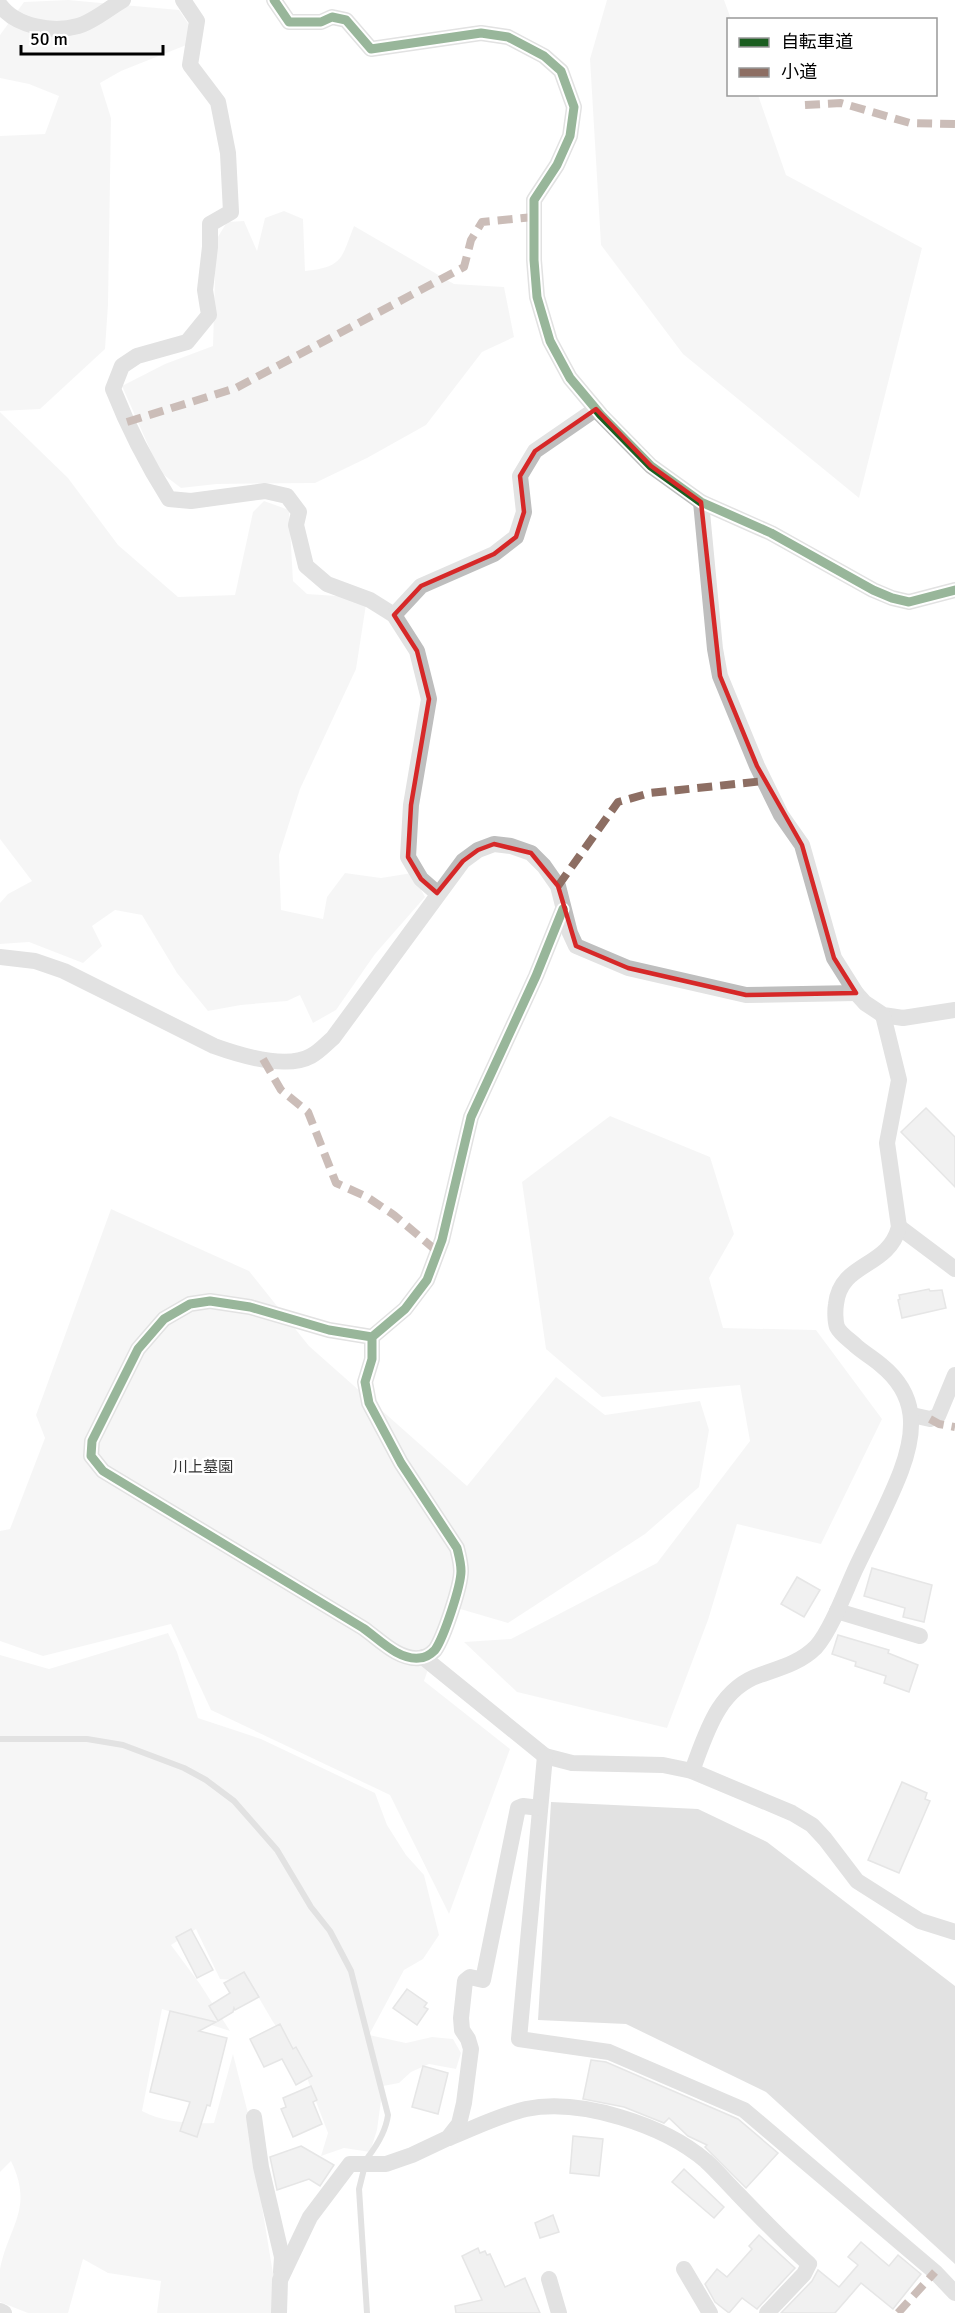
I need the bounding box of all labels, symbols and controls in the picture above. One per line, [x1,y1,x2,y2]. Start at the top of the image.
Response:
scale bar [21,18,164,56]
legend [727,18,937,96]
text: 50 m [30,28,68,50]
text: 自転車道 [781,31,853,53]
text: 小道 [781,61,817,83]
park label: 川上墓園 [173,1458,233,1476]

